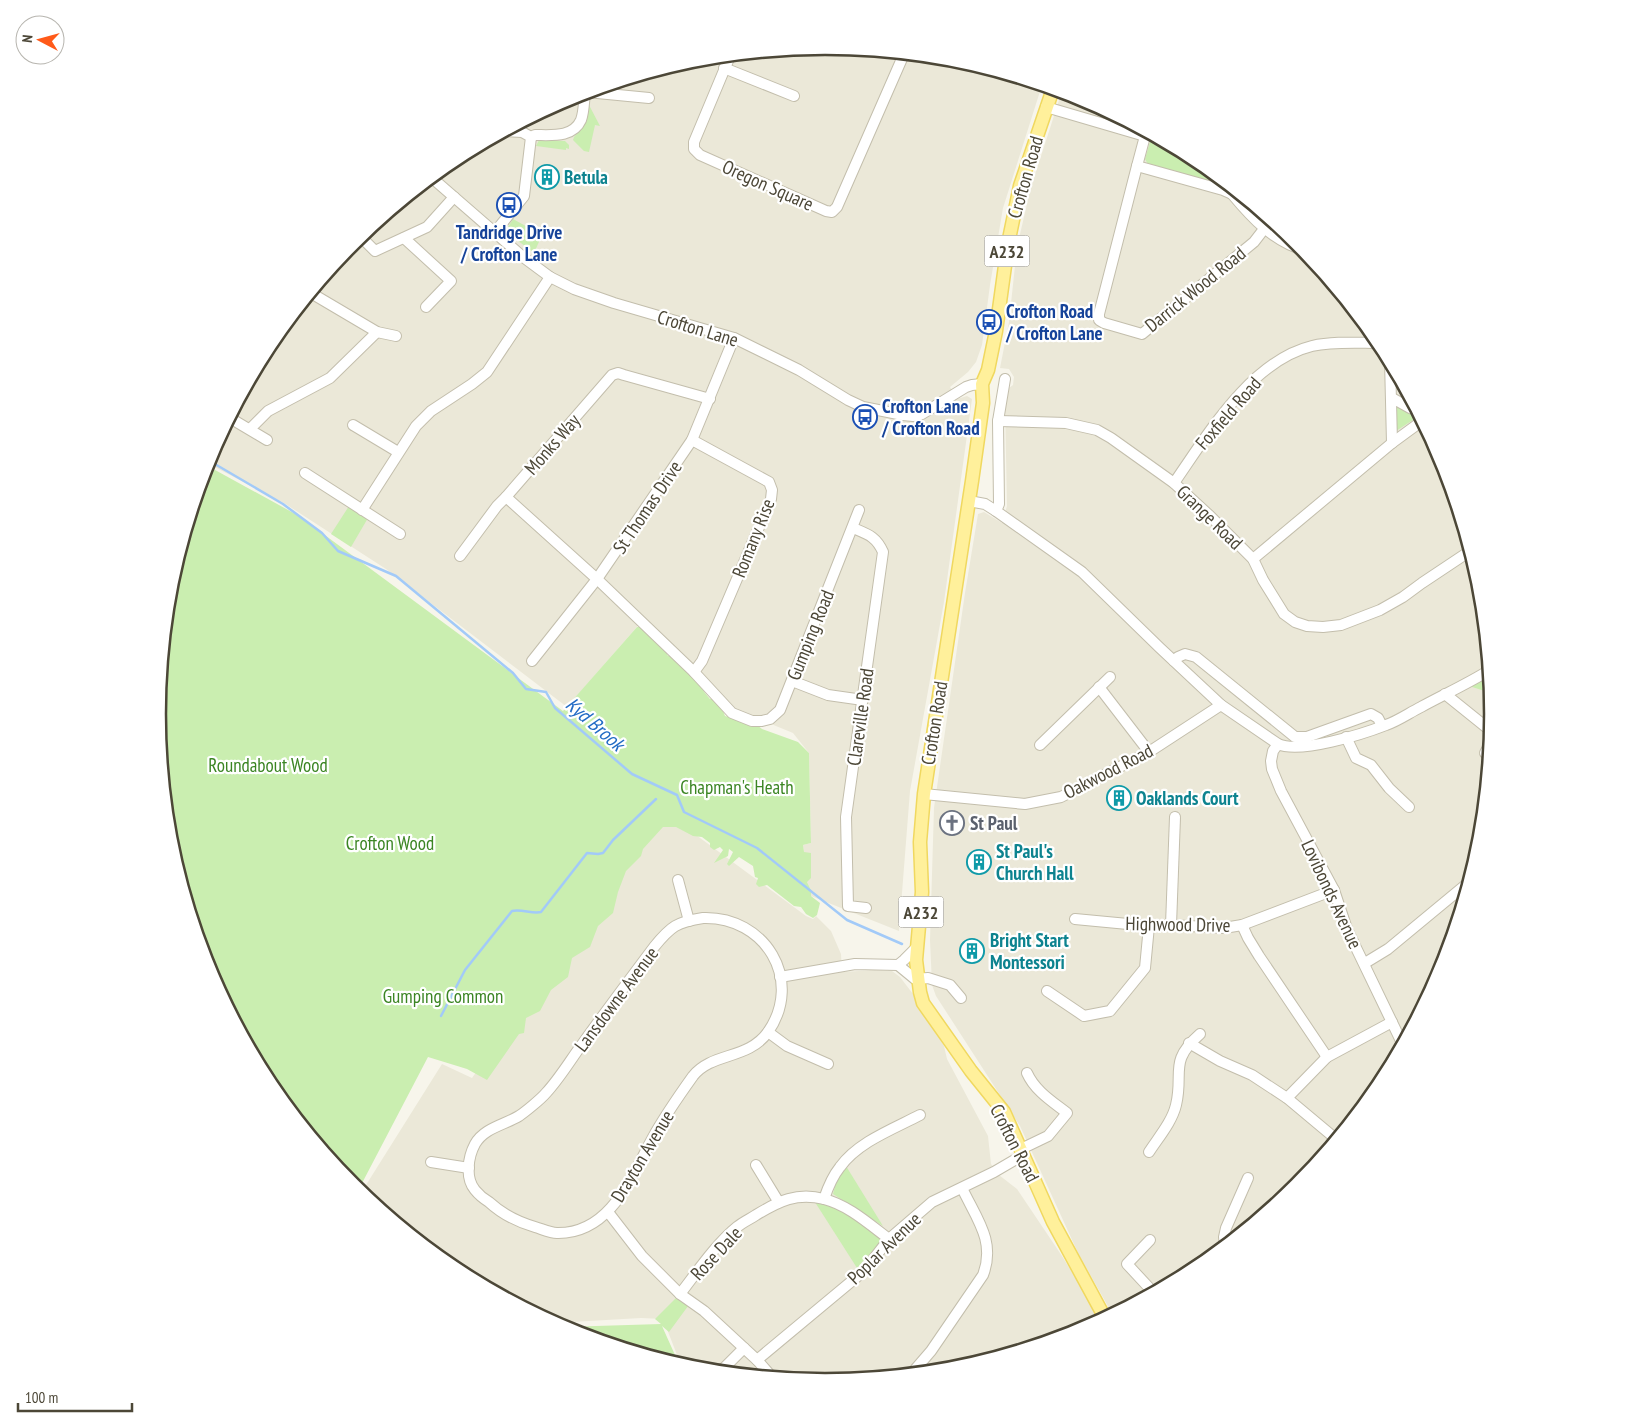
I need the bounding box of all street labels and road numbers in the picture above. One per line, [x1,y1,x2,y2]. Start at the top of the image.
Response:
street label: Crofton Road [1002,133,1048,221]
street label: Oregon Square [719,154,817,216]
road number: A232 [984,236,1030,266]
street label: Darrick Wood Road [1140,241,1250,337]
street label: Crofton Lane [655,304,742,352]
street label: Foxfield Road [1190,372,1266,454]
street label: Monks Way [519,408,586,479]
street label: St Thomas Drive [607,456,687,558]
street label: Grange Road [1172,480,1248,554]
street label: Romany Rise [726,495,780,581]
street label: Gumping Road [781,586,839,684]
street label: Clareville Road [841,667,879,767]
street label: Crofton Road [916,679,952,767]
street label: Oakwood Road [1059,738,1157,804]
street label: Lovibonds Avenue [1296,836,1368,952]
road number: A232 [898,896,944,928]
street label: Highwood Drive [1125,911,1231,937]
street label: Lansdowne Avenue [569,942,663,1056]
street label: Crofton Road [985,1100,1045,1186]
street label: Drayton Avenue [605,1106,679,1206]
street label: Poplar Avenue [842,1207,926,1289]
street label: Rose Dale [685,1221,747,1285]

